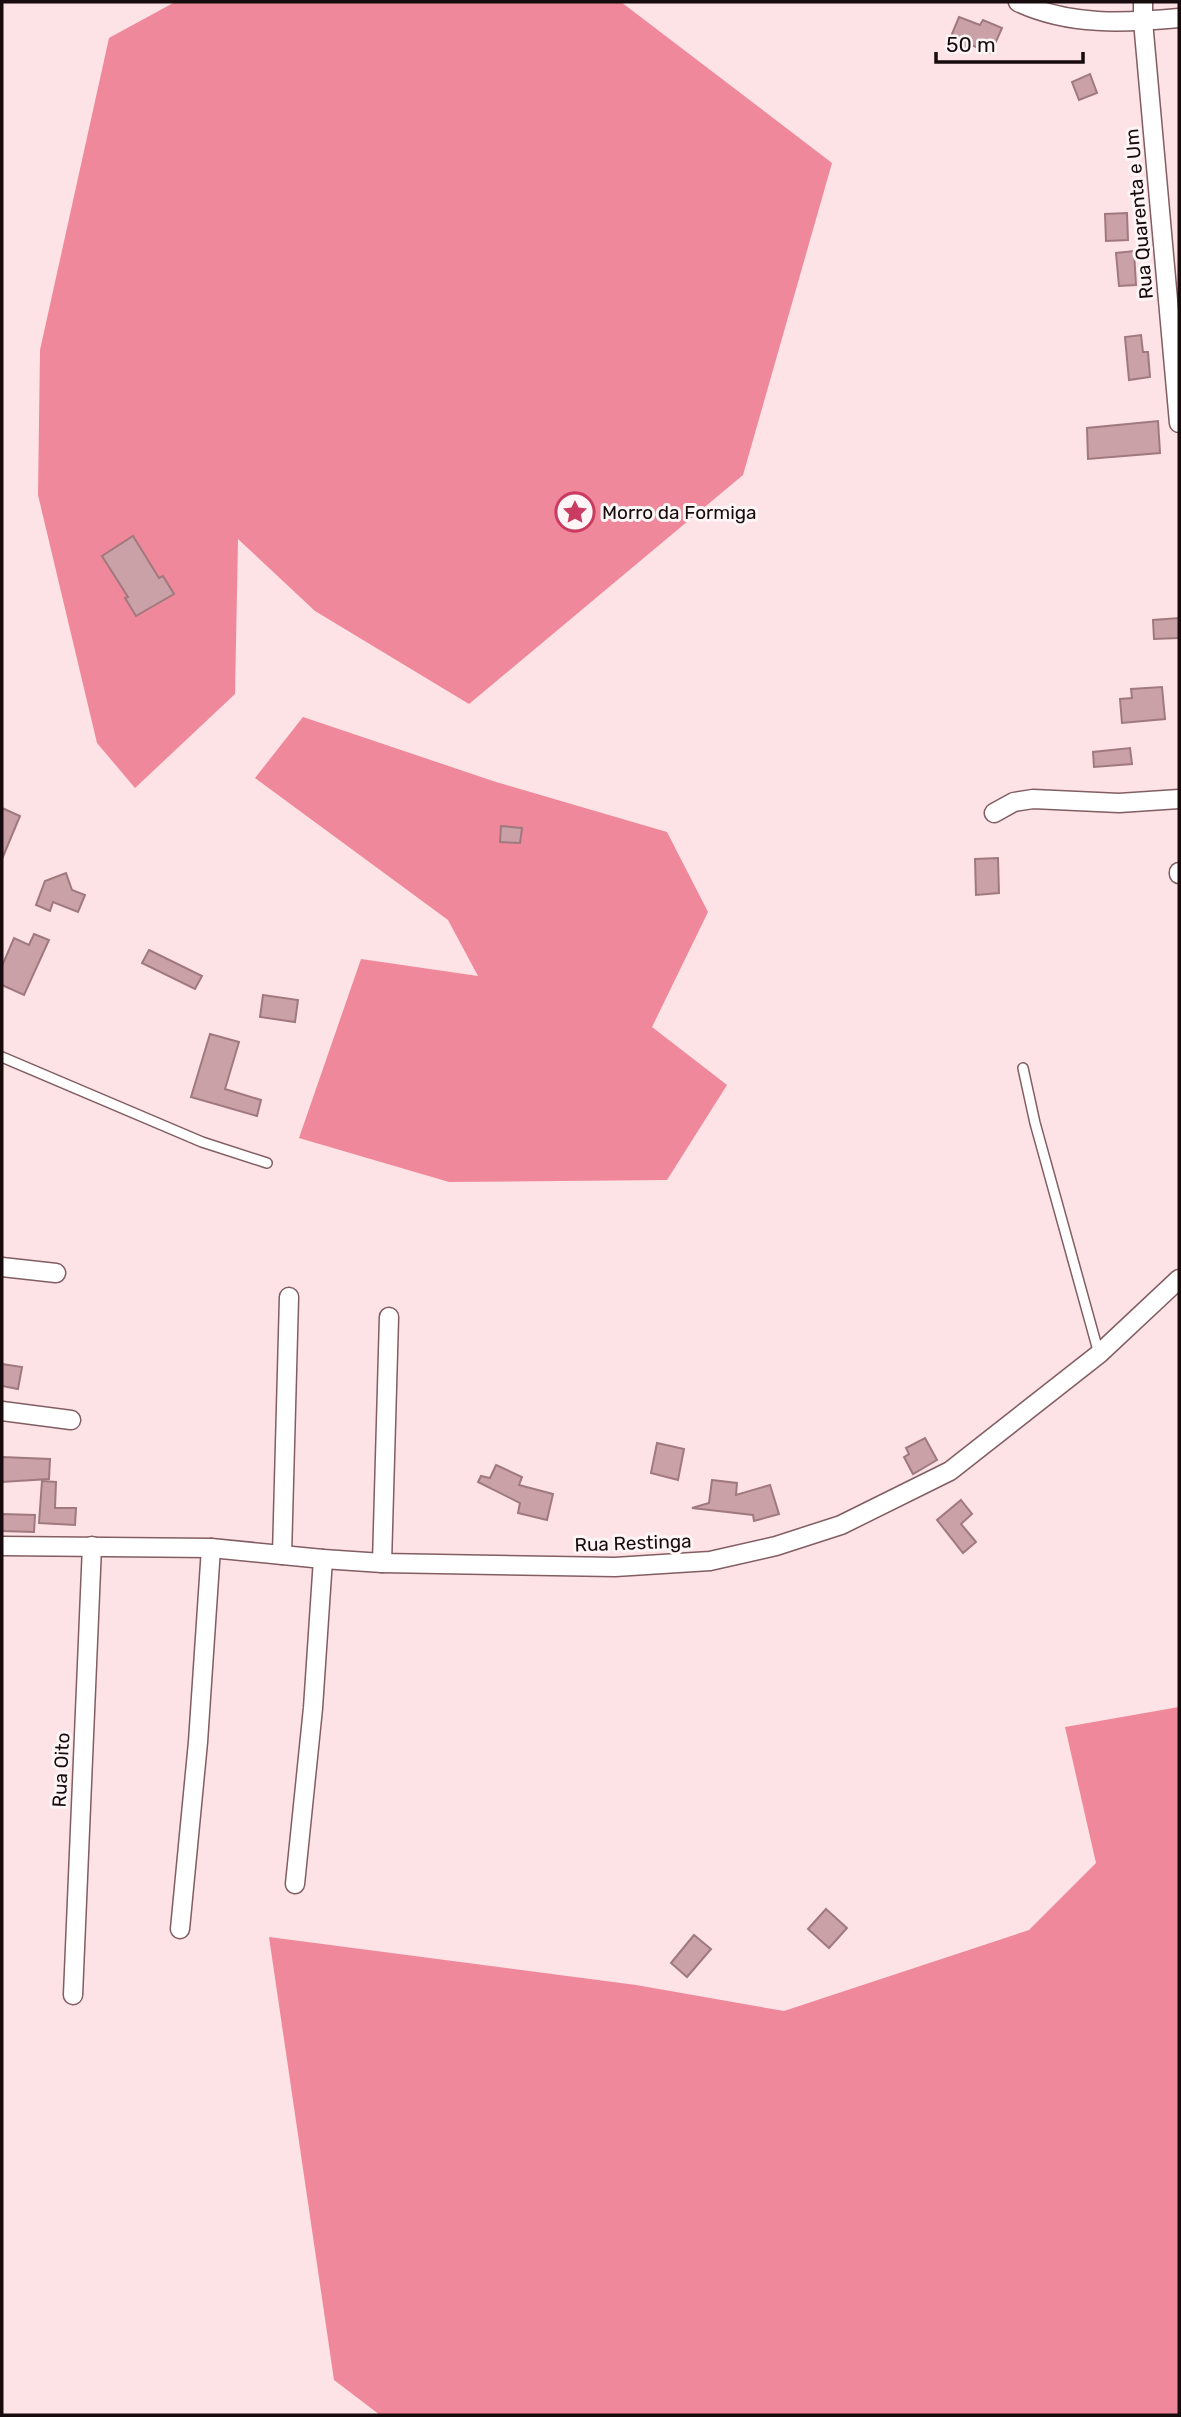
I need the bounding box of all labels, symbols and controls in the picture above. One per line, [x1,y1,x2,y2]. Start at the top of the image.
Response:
scale bar [936,21,1083,65]
text: 50 m [946,32,996,57]
street label: Rua Quarenta e Um [1120,128,1158,300]
place icon: Morro da Formiga [554,491,596,533]
place label: Morro da Formiga [602,501,757,524]
street label: Rua Restinga [574,1529,692,1557]
street label: Rua Oito [48,1732,74,1808]

